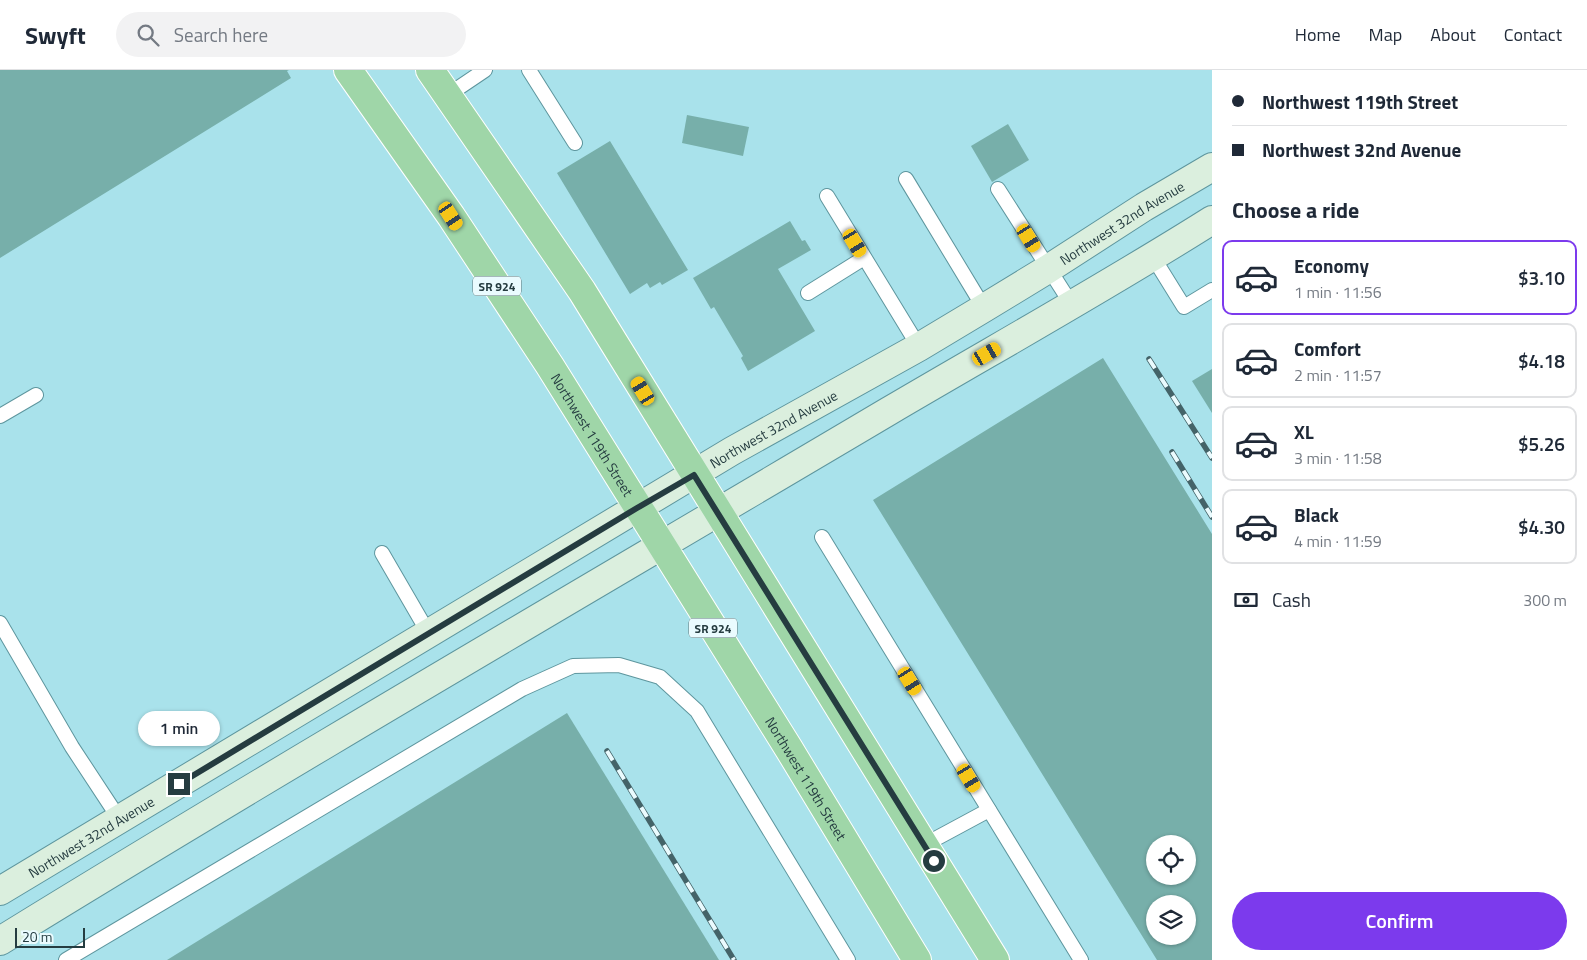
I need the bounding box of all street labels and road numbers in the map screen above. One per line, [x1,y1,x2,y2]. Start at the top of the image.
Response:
street label: Northwest 32nd Avenue [1055,175,1188,270]
road number: SR 924 [473,277,521,296]
street label: Northwest 119th Street [546,369,639,500]
street label: Northwest 32nd Avenue [705,384,841,473]
road number: SR 924 [689,618,737,638]
street label: Northwest 119th Street [761,712,852,844]
street label: Northwest 32nd Avenue [24,790,158,882]

